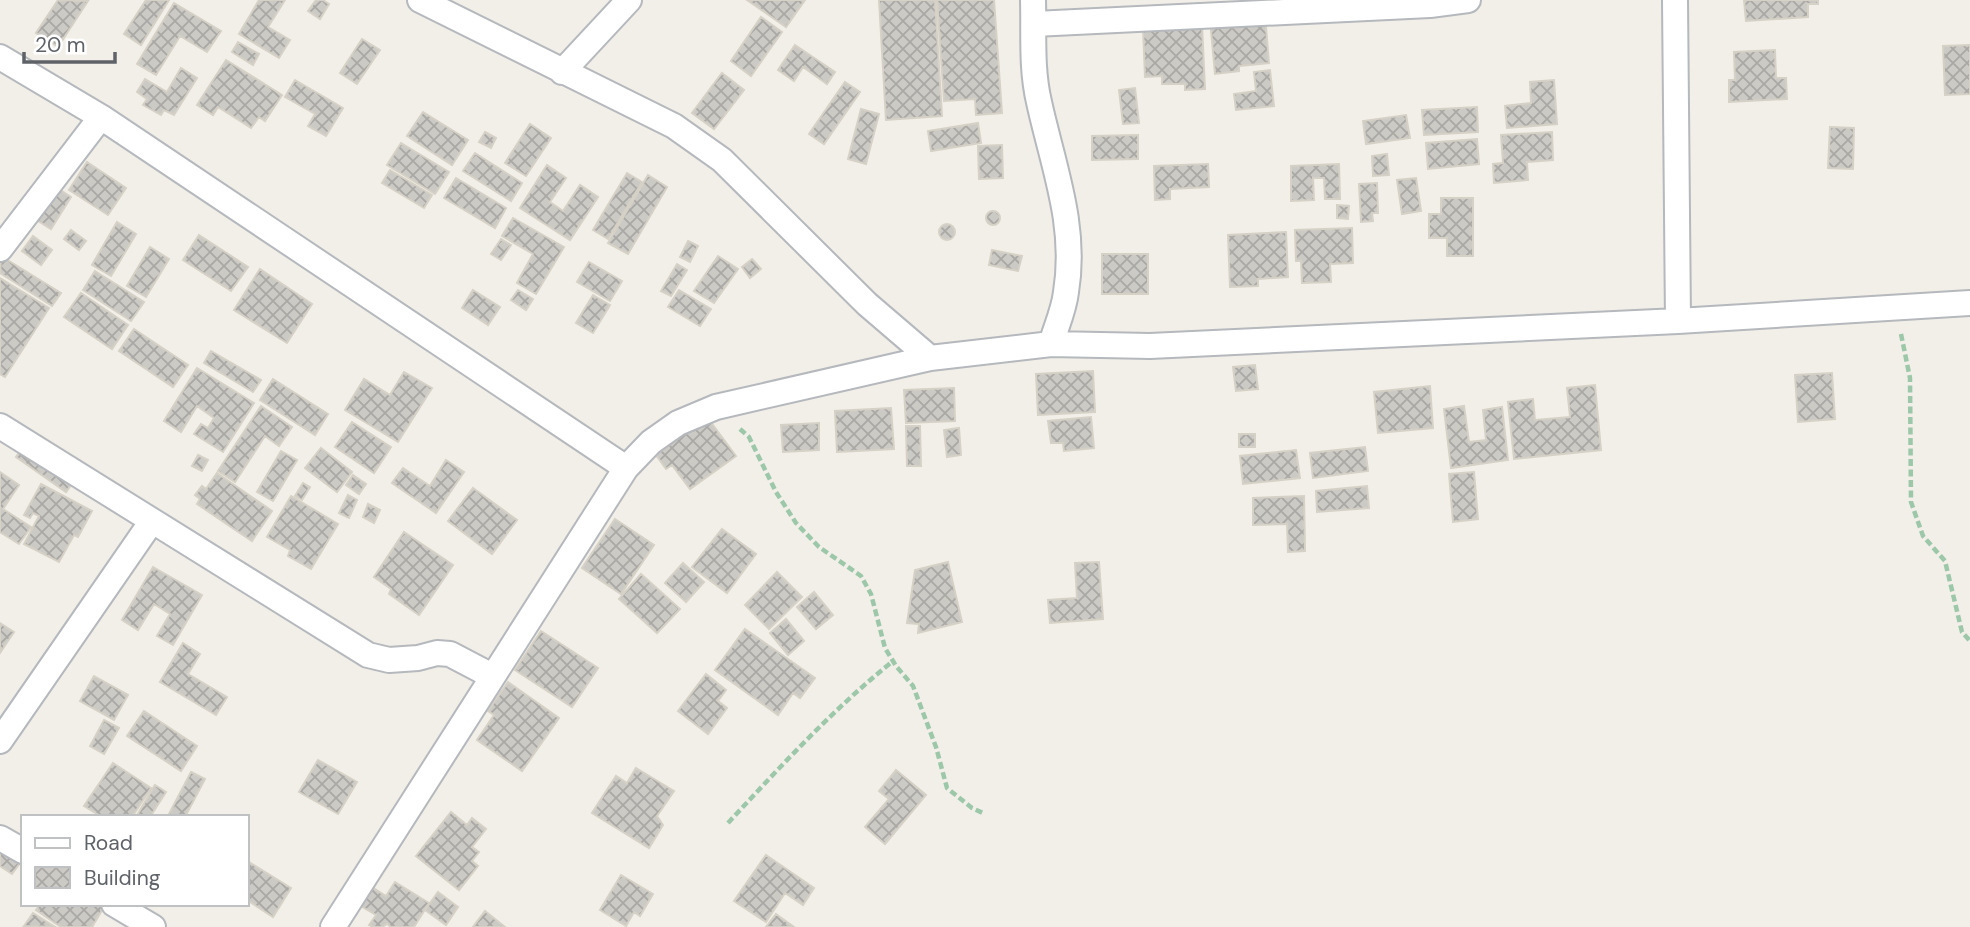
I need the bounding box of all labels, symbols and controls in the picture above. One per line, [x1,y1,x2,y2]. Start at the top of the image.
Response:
scale bar [24,21,116,65]
text: 20 m [35,31,86,59]
legend [21,815,248,906]
text: Road [84,829,133,857]
text: Building [84,864,161,892]

